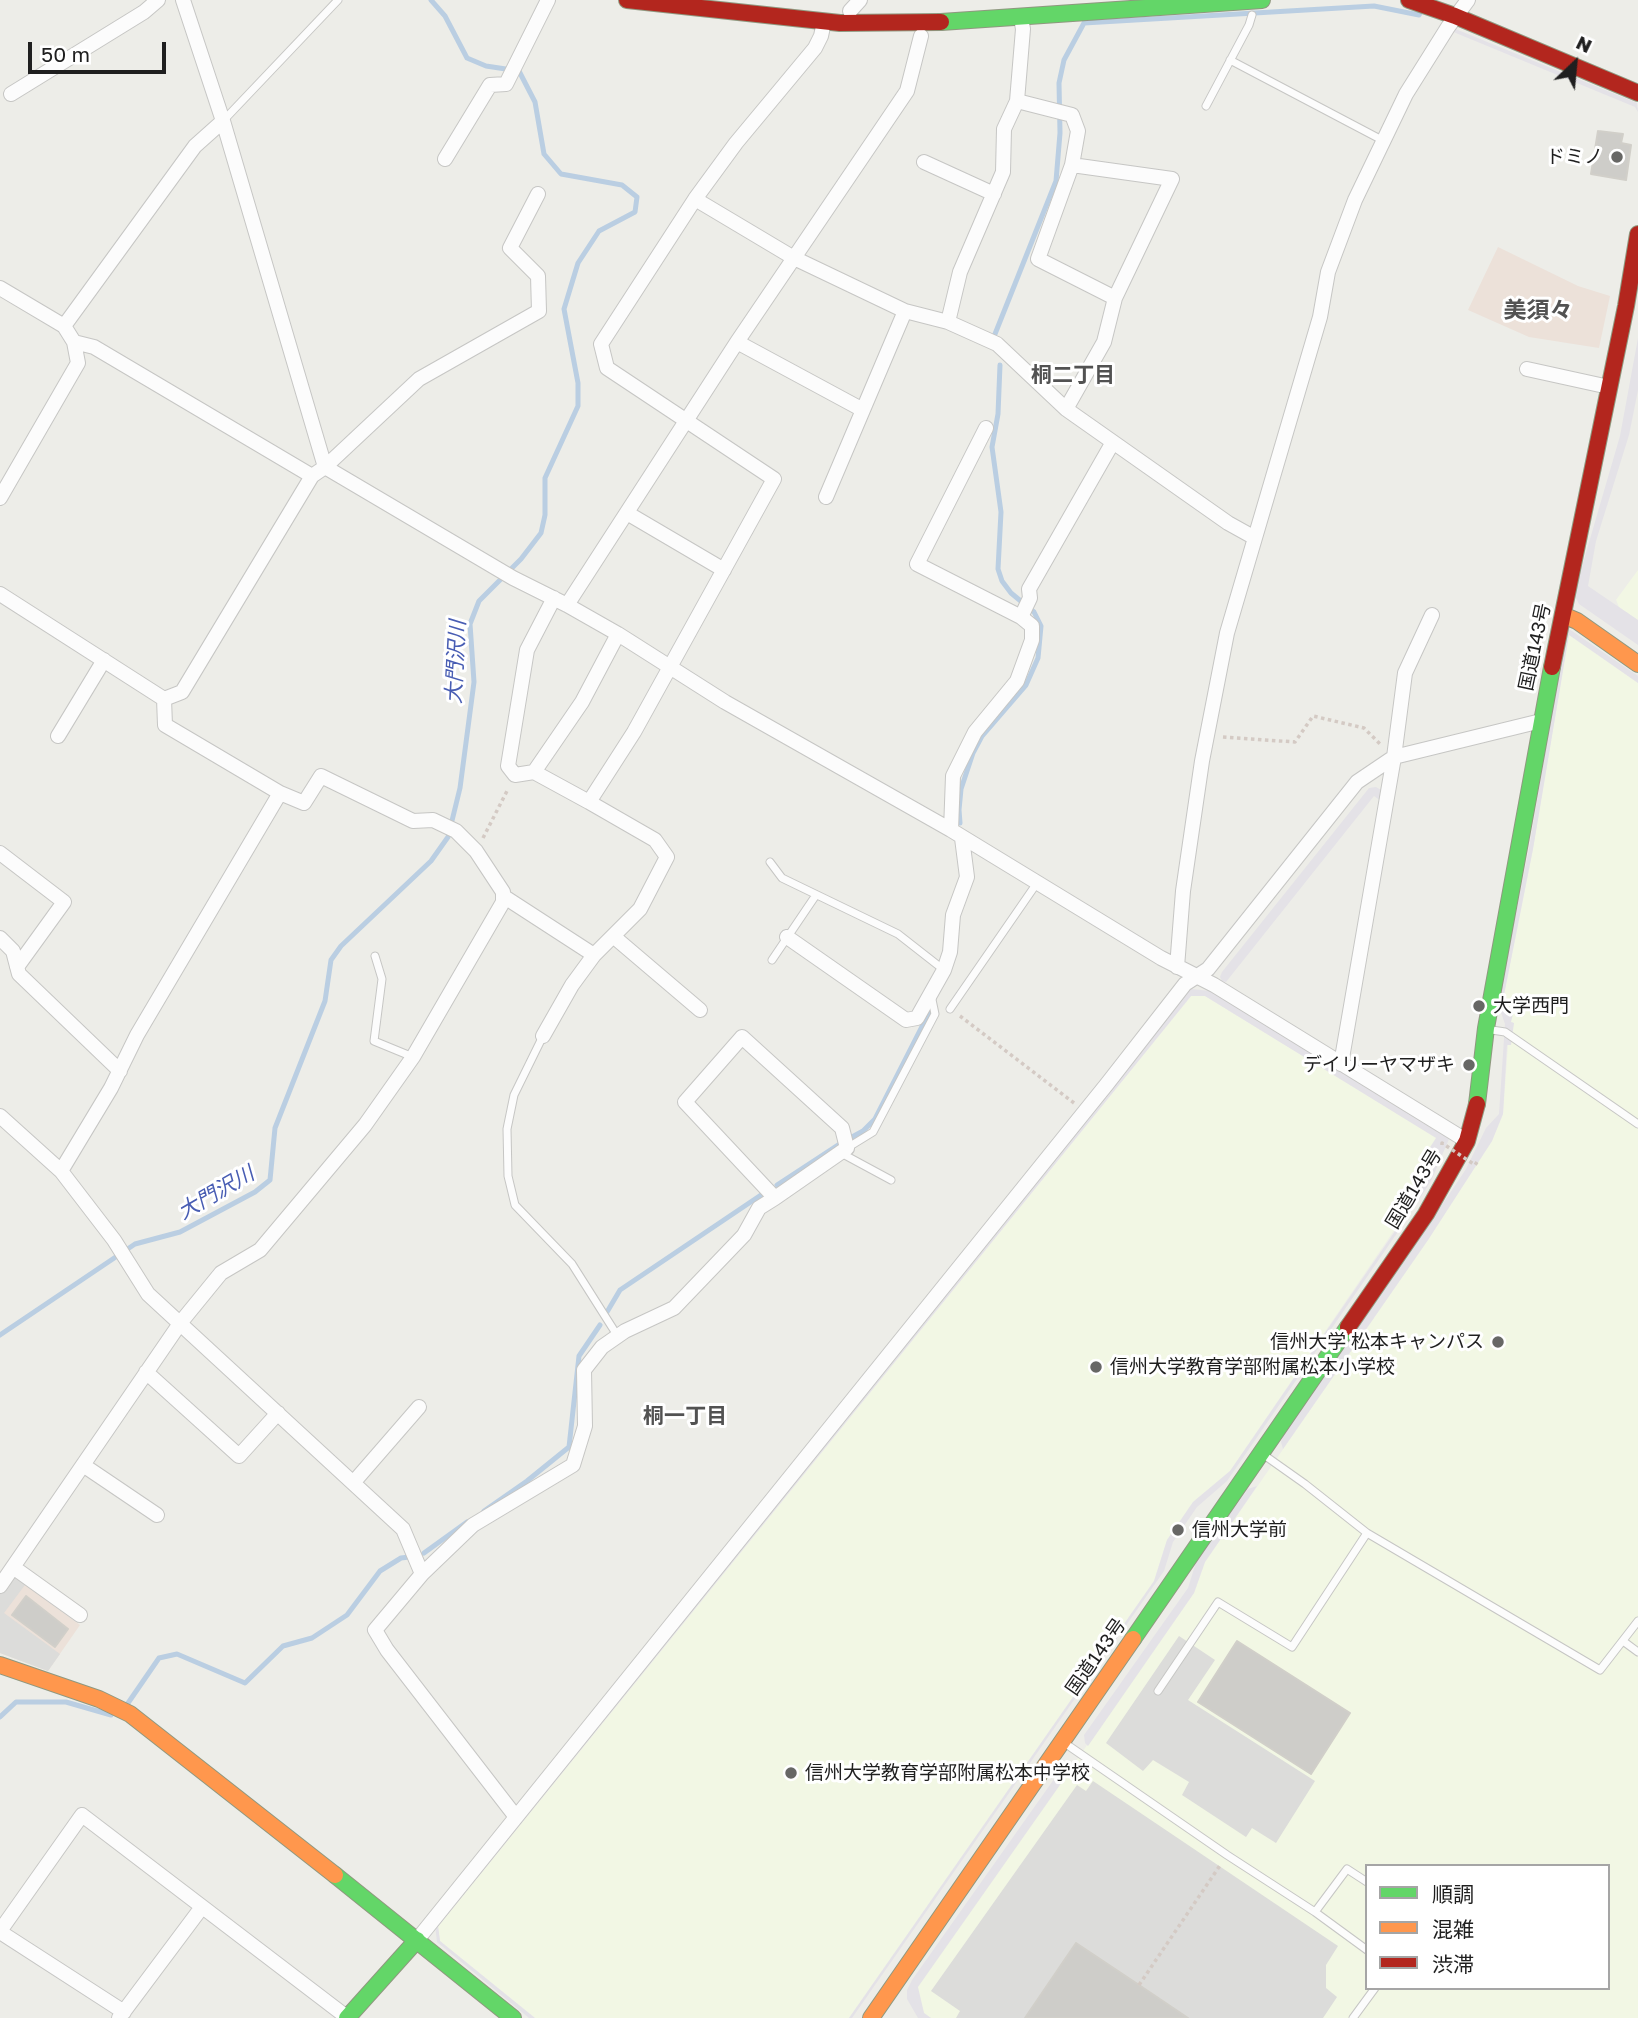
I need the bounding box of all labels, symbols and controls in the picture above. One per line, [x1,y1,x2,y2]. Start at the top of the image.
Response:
scale bar [32,28,170,72]
north arrow [1540,28,1610,98]
text: N [1573,30,1596,57]
text: 50 m [41,41,90,67]
place label: ドミノ [1546,146,1603,168]
marker: ドミノ [1609,149,1625,165]
district label: 美須々 [1504,297,1572,325]
district label: 桐二丁目 [1031,362,1115,388]
street label: 国道143号 [1515,601,1555,693]
water label: 大門沢川 [441,619,471,705]
place label: 大学西門 [1493,995,1569,1017]
marker: 大学西門 [1471,998,1487,1014]
place label: デイリーヤマザキ [1303,1054,1455,1076]
marker: デイリーヤマザキ [1461,1057,1477,1073]
street label: 国道143号 [1381,1145,1447,1233]
water label: 大門沢川 [173,1161,259,1225]
place label: 信州大学 松本キャンパス [1270,1331,1484,1353]
marker: 信州大学 松本キャンパス [1490,1334,1506,1350]
place label: 信州大学教育学部附属松本小学校 [1110,1356,1395,1378]
marker: 信州大学教育学部附属松本小学校 [1088,1359,1104,1375]
district label: 桐一丁目 [643,1403,727,1429]
place label: 信州大学前 [1192,1519,1287,1541]
marker: 信州大学前 [1170,1522,1186,1538]
street label: 国道143号 [1061,1614,1131,1700]
place label: 信州大学教育学部附属松本中学校 [805,1762,1090,1784]
marker: 信州大学教育学部附属松本中学校 [783,1765,799,1781]
legend [1365,1864,1610,1990]
text: 順調 [1432,1881,1474,1907]
text: 混雑 [1432,1916,1474,1942]
text: 渋滞 [1432,1951,1474,1977]

